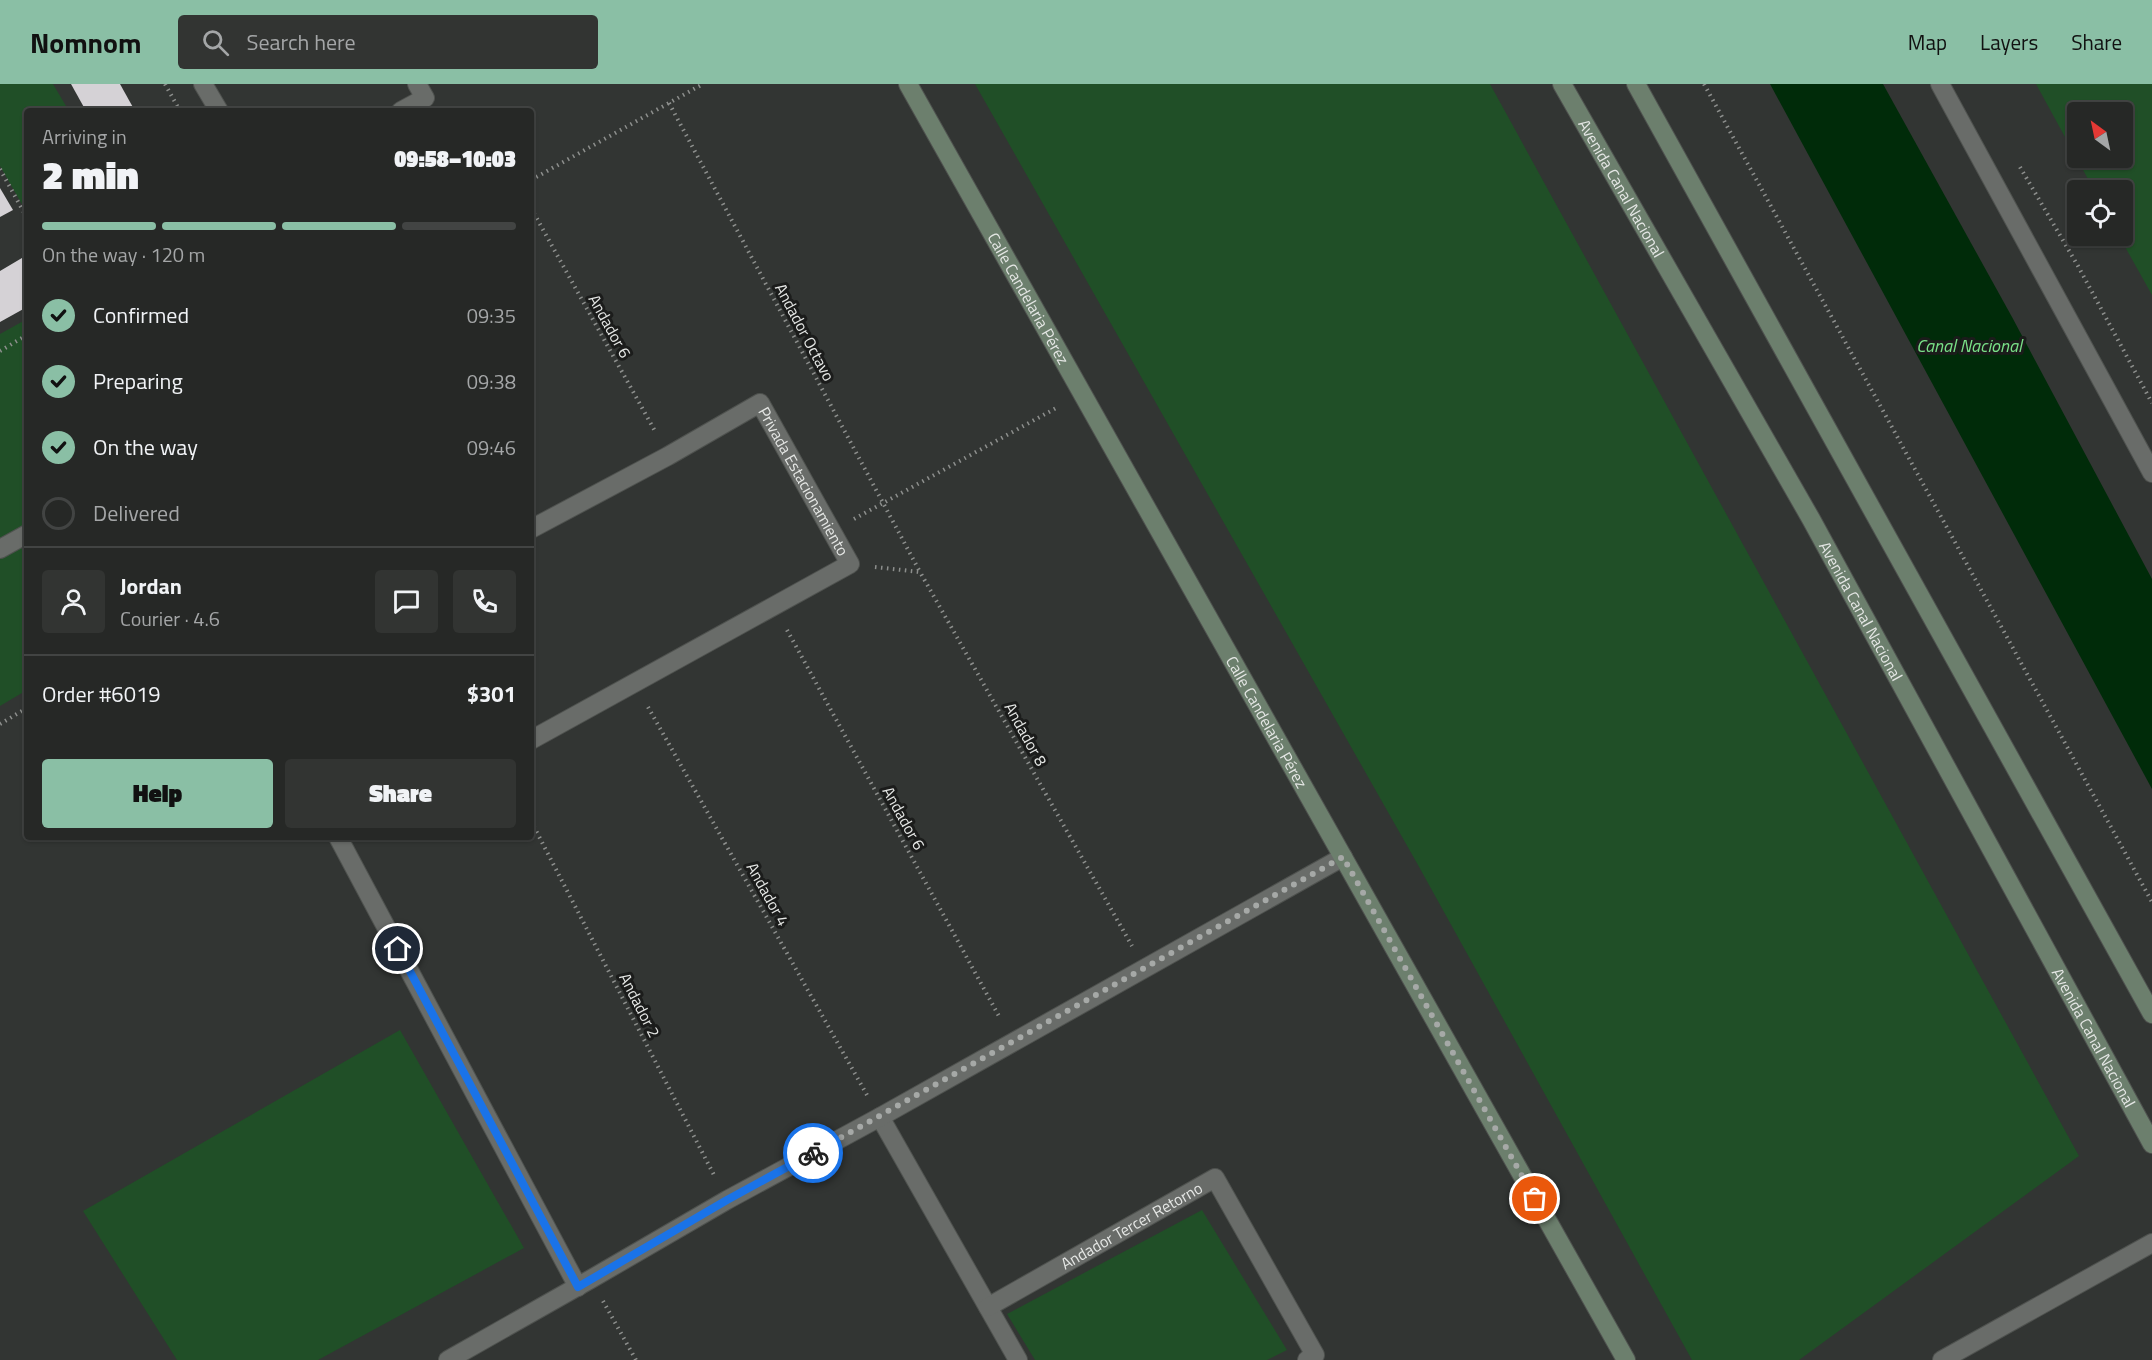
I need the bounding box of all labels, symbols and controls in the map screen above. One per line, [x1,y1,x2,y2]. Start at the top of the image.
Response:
search box [178,15,598,69]
text: Nomnom [30,21,142,64]
text: Search here [247,25,356,59]
icon: search [199,26,232,59]
text: Map [1908,26,1947,58]
text: Layers [1980,26,2038,58]
text: Share [2071,26,2122,58]
north arrow [2067,102,2133,168]
map controls [2067,102,2133,246]
street label: Avenida Canal Nacional [1573,115,1671,262]
text: Arriving in [42,121,127,152]
text: 09:58–10:03 [394,142,516,176]
text: 2 min [42,145,139,204]
button: locate [2067,180,2133,246]
street label: Calle Candelaria Pérez [982,228,1075,369]
text: On the way · 120 m [42,239,205,270]
street label: Andador Octavo [769,279,841,385]
street label: Andador 6 [583,290,637,362]
text: Confirmed [93,298,189,332]
icon: check [42,299,75,332]
text: 09:35 [467,300,516,331]
water label: Canal Nacional [1916,332,2024,359]
text: Preparing [93,364,183,398]
icon: check [42,365,75,398]
text: 09:38 [467,366,516,397]
street label: Privada Estacionamiento [752,402,855,560]
text: On the way [93,430,198,464]
icon: check [42,431,75,464]
text: 09:46 [467,432,516,463]
text: Delivered [93,496,180,530]
street label: Avenida Canal Nacional [1813,537,1909,685]
text: Jordan [120,569,182,603]
button: person [42,570,105,633]
button: chat [375,570,438,633]
button: phone [453,570,516,633]
text: Courier · 4.6 [120,603,220,634]
street label: Calle Candelaria Pérez [1220,651,1314,792]
text: Order #6019 [42,677,161,711]
text: $301 [467,677,516,711]
street label: Andador 8 [999,698,1053,770]
button: Help [42,759,273,828]
button: Share [285,759,516,828]
street label: Andador 6 [877,782,931,854]
street label: Andador 4 [741,858,795,930]
pin [372,923,423,974]
icon: home [381,932,414,965]
street label: Avenida Canal Nacional [2046,963,2142,1112]
street label: Andador 2 [614,969,666,1041]
courier [783,1123,843,1183]
icon: bike [797,1137,830,1170]
pin [1509,1173,1560,1224]
street label: Andador Tercer Retorno [1056,1176,1207,1275]
icon: bag [1518,1182,1551,1215]

